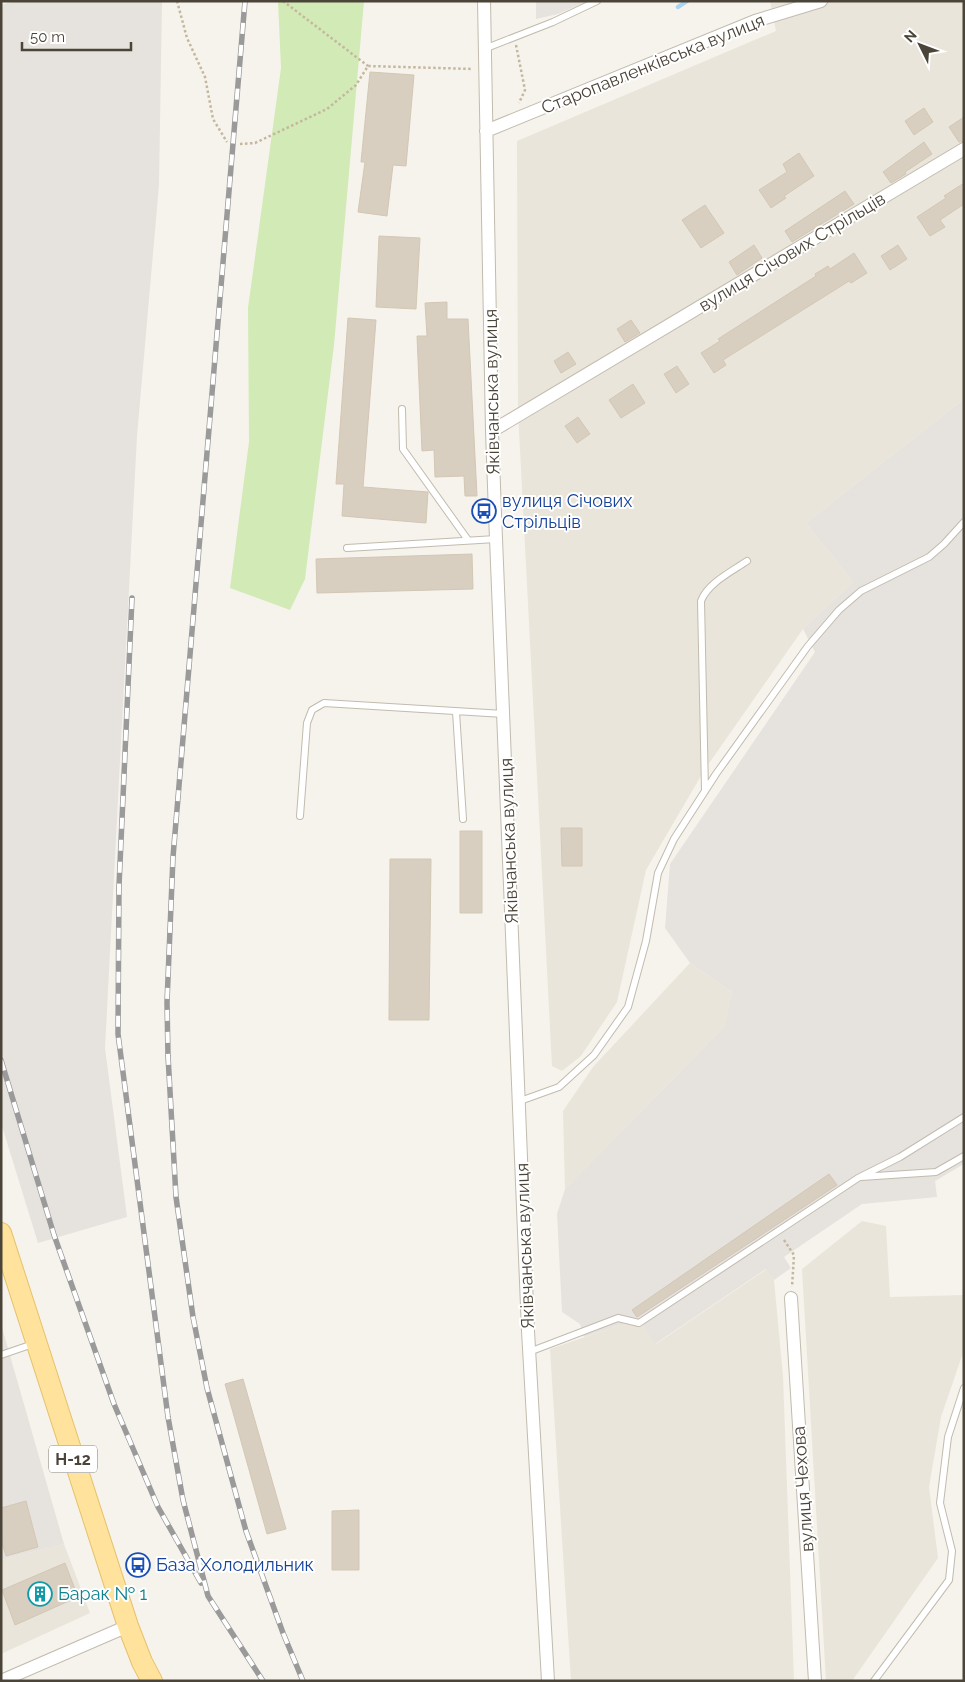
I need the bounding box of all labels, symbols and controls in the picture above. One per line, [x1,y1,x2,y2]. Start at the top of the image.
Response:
street label: Старопавленківська вулиця [538,9,767,118]
scale bar [22,20,131,52]
north arrow [895,20,945,70]
text: N [901,27,920,46]
text: 50 m [30,28,65,46]
street label: вулиця Січових Стрільців [695,187,889,316]
street label: Яківчанська вулиця [480,309,503,475]
place label: вулиця Січових Стрільців [502,490,632,532]
bus stop icon: вулиця Січових Стрільців [471,498,497,524]
street label: Яківчанська вулиця [495,757,522,925]
street label: Яківчанська вулиця [511,1162,538,1330]
street label: вулиця Чехова [788,1425,817,1553]
road number: Н-12 [49,1446,97,1472]
bus stop icon: База Холодильник [125,1552,151,1578]
place label: База Холодильник [156,1554,314,1575]
building icon: Барак № 1 [27,1581,53,1607]
place label: Барак № 1 [58,1583,148,1604]

